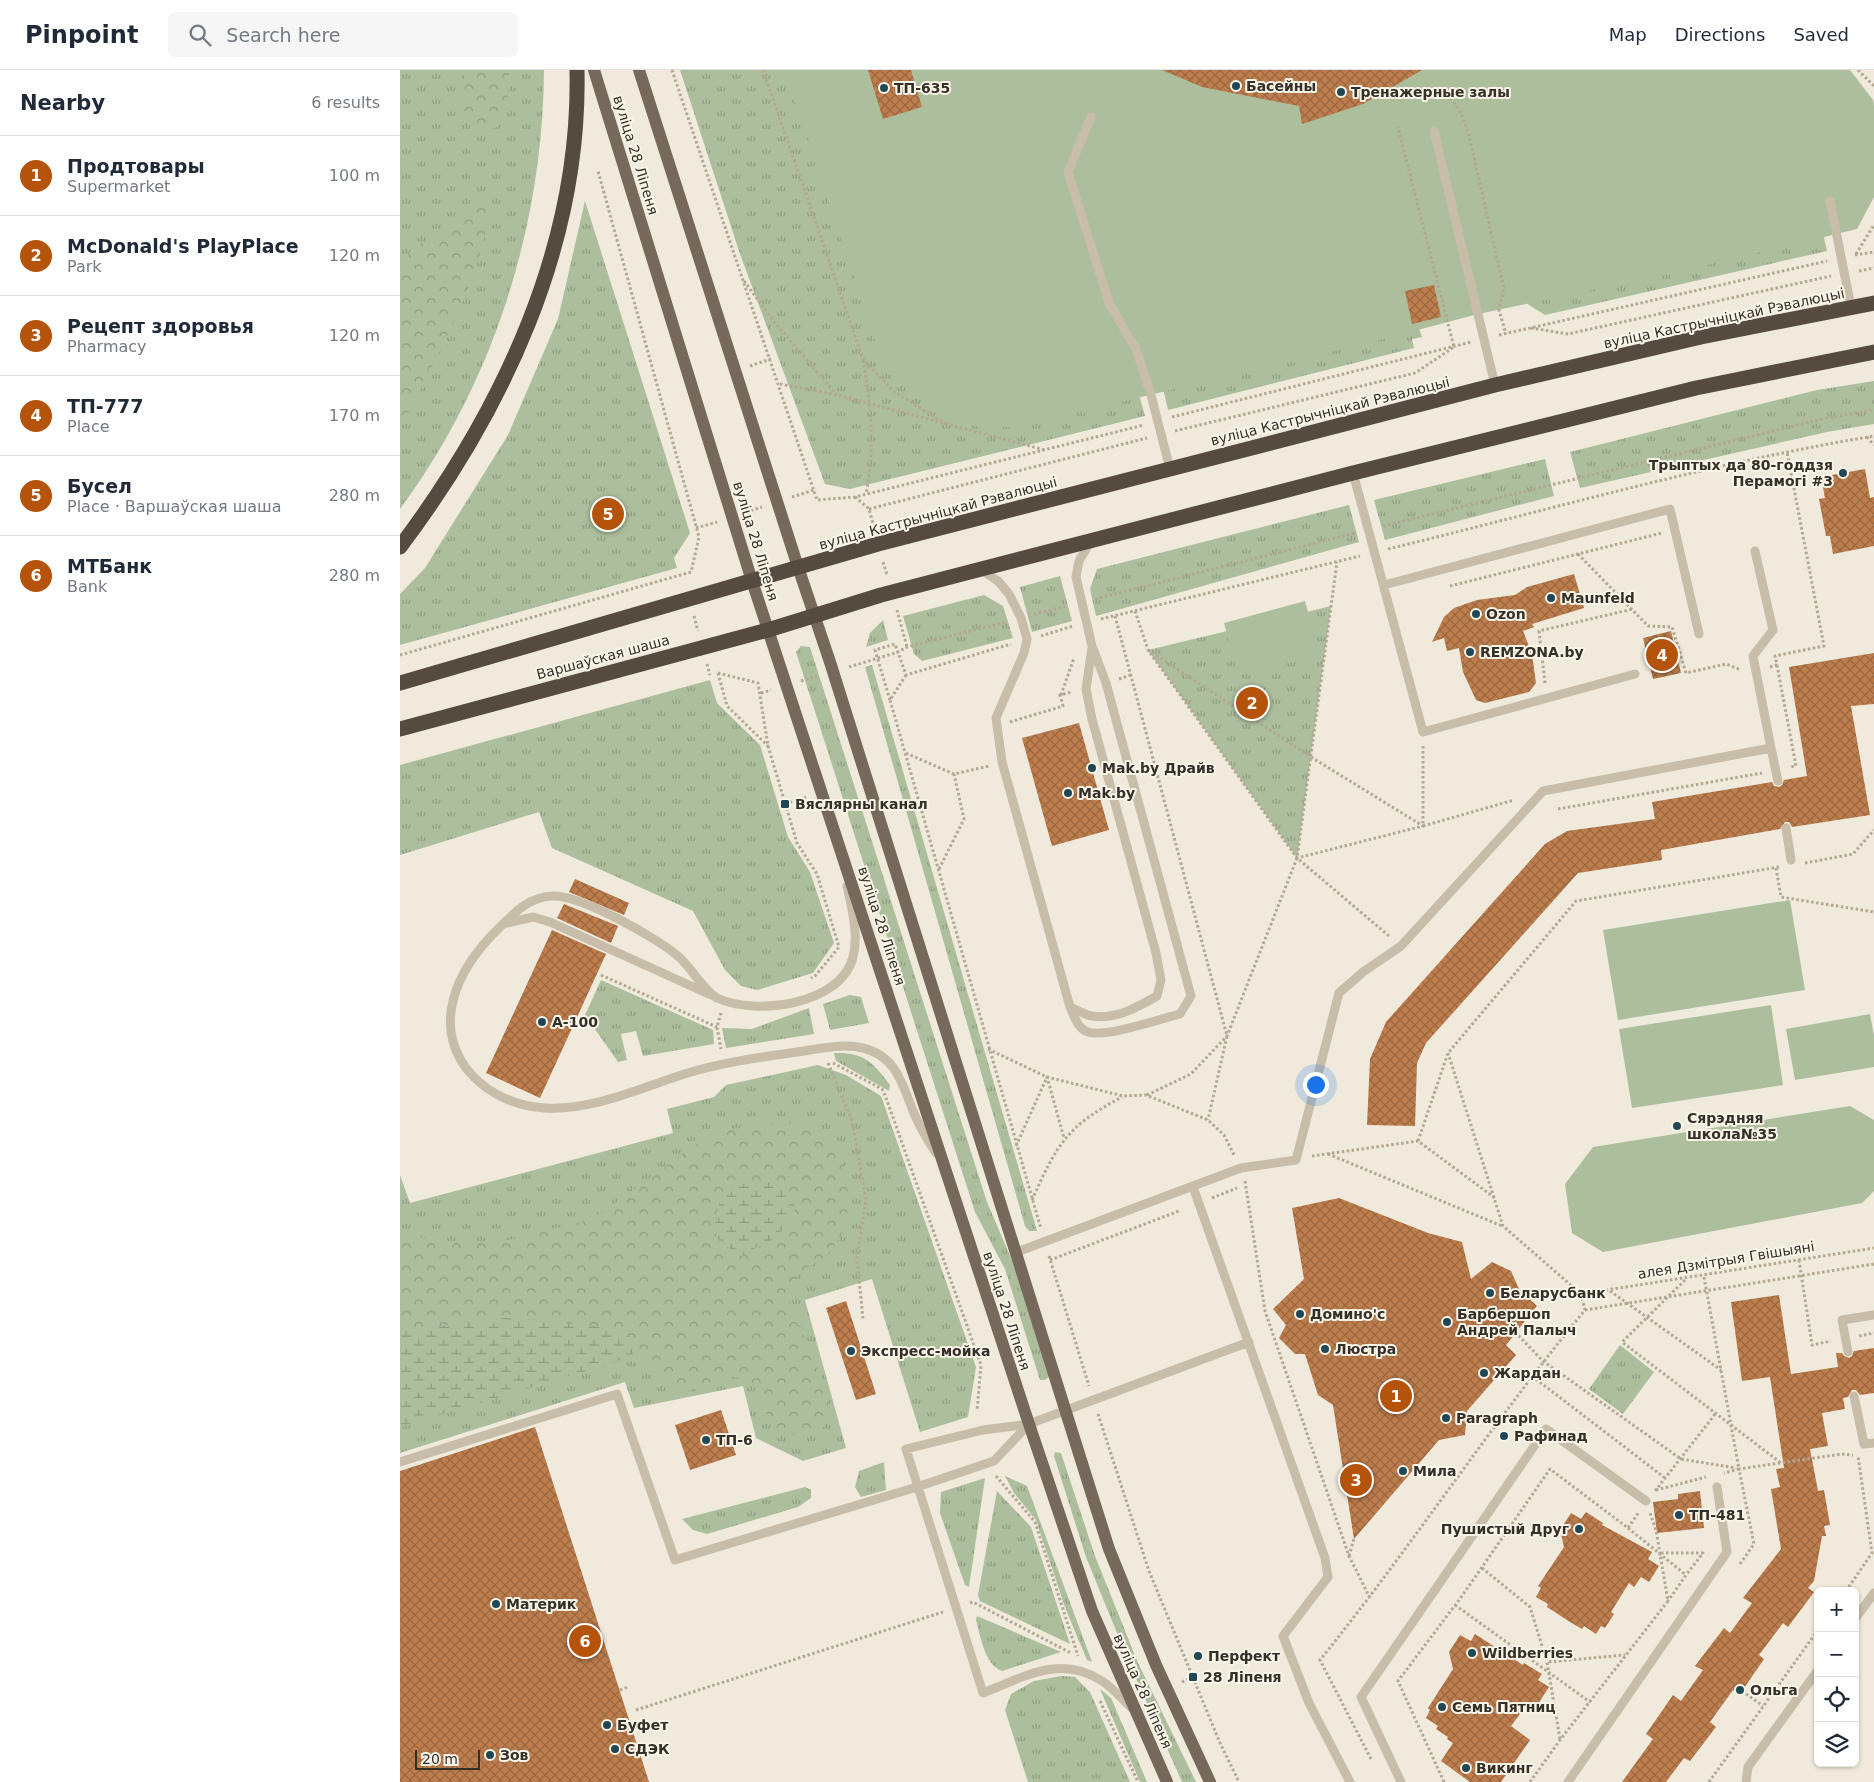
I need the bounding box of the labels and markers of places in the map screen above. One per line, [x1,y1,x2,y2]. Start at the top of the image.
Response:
place label: Басейны [1246,78,1316,94]
place label: ТП-635 [894,80,950,96]
marker: Басейны [1230,80,1242,92]
marker: ТП-635 [878,82,890,94]
place label: Тренажерные залы [1351,84,1510,100]
marker: Тренажерные залы [1335,86,1347,98]
place label: Трыптых да 80-годдзя Перамогі #3 [1649,457,1833,489]
marker: Трыптых да 80-годдзя Перамогі #3 [1837,467,1849,479]
pin: 5 [592,495,624,533]
place label: Maunfeld [1561,590,1635,606]
marker: Maunfeld [1545,592,1557,604]
place label: Ozon [1486,606,1526,622]
marker: Ozon [1470,608,1482,620]
pin: 4 [1646,636,1678,674]
place label: REMZONA.by [1480,644,1584,660]
marker: REMZONA.by [1464,646,1476,658]
pin: 2 [1236,684,1268,722]
place label: Маk.by Драйв [1102,760,1215,776]
marker: Маk.by Драйв [1086,762,1098,774]
place label: Mak.by [1078,785,1135,801]
marker: Mak.by [1062,787,1074,799]
place label: Вяслярны канал [795,796,928,812]
marker: Вяслярны канал [779,798,791,810]
place label: А-100 [552,1014,598,1030]
marker: А-100 [536,1016,548,1028]
place label: Сярэдняя школа№35 [1687,1110,1777,1142]
marker: Сярэдняя школа№35 [1671,1120,1683,1132]
place label: Беларусбанк [1500,1285,1606,1301]
marker: Беларусбанк [1484,1287,1496,1299]
place label: Домино'c [1310,1306,1385,1322]
place label: Барбершоп Андрей Палыч [1457,1306,1577,1338]
marker: Домино'c [1294,1308,1306,1320]
marker: Барбершоп Андрей Палыч [1441,1316,1453,1328]
place label: Люстра [1335,1341,1396,1357]
place label: Экспресс-мойка [861,1343,991,1359]
marker: Люстра [1319,1343,1331,1355]
marker: Экспресс-мойка [845,1345,857,1357]
place label: Жардан [1494,1365,1561,1381]
marker: Жардан [1478,1367,1490,1379]
pin: 1 [1380,1377,1412,1415]
place label: Paragraph [1456,1410,1538,1426]
marker: Paragraph [1440,1412,1452,1424]
place label: Рафинад [1514,1428,1588,1444]
marker: Рафинад [1498,1430,1510,1442]
place label: ТП-6 [716,1432,753,1448]
marker: ТП-6 [700,1434,712,1446]
pin: 3 [1340,1461,1372,1499]
place label: Мила [1413,1463,1456,1479]
marker: Мила [1397,1465,1409,1477]
place label: ТП-481 [1689,1507,1745,1523]
marker: ТП-481 [1673,1509,1685,1521]
place label: Пушистый Друг [1441,1521,1569,1537]
marker: Пушистый Друг [1573,1523,1585,1535]
place label: Материк [506,1596,577,1612]
marker: Материк [490,1598,502,1610]
pin: 6 [569,1622,601,1660]
place label: Wildberries [1482,1645,1573,1661]
marker: Wildberries [1466,1647,1478,1659]
place label: Перфект [1208,1648,1281,1664]
marker: Перфект [1192,1650,1204,1662]
place label: 28 Ліпеня [1203,1669,1282,1685]
marker: 28 Ліпеня [1187,1671,1199,1683]
place label: Ольга [1750,1682,1798,1698]
marker: Ольга [1734,1684,1746,1696]
place label: Семь Пятниц [1452,1699,1556,1715]
marker: Семь Пятниц [1436,1701,1448,1713]
place label: Буфет [617,1717,669,1733]
marker: Буфет [601,1719,613,1731]
place label: СДЭК [625,1741,670,1757]
marker: СДЭК [609,1743,621,1755]
place label: Зов [500,1747,529,1763]
marker: Зов [484,1749,496,1761]
place label: Викинг [1476,1760,1533,1776]
marker: Викинг [1460,1762,1472,1774]

